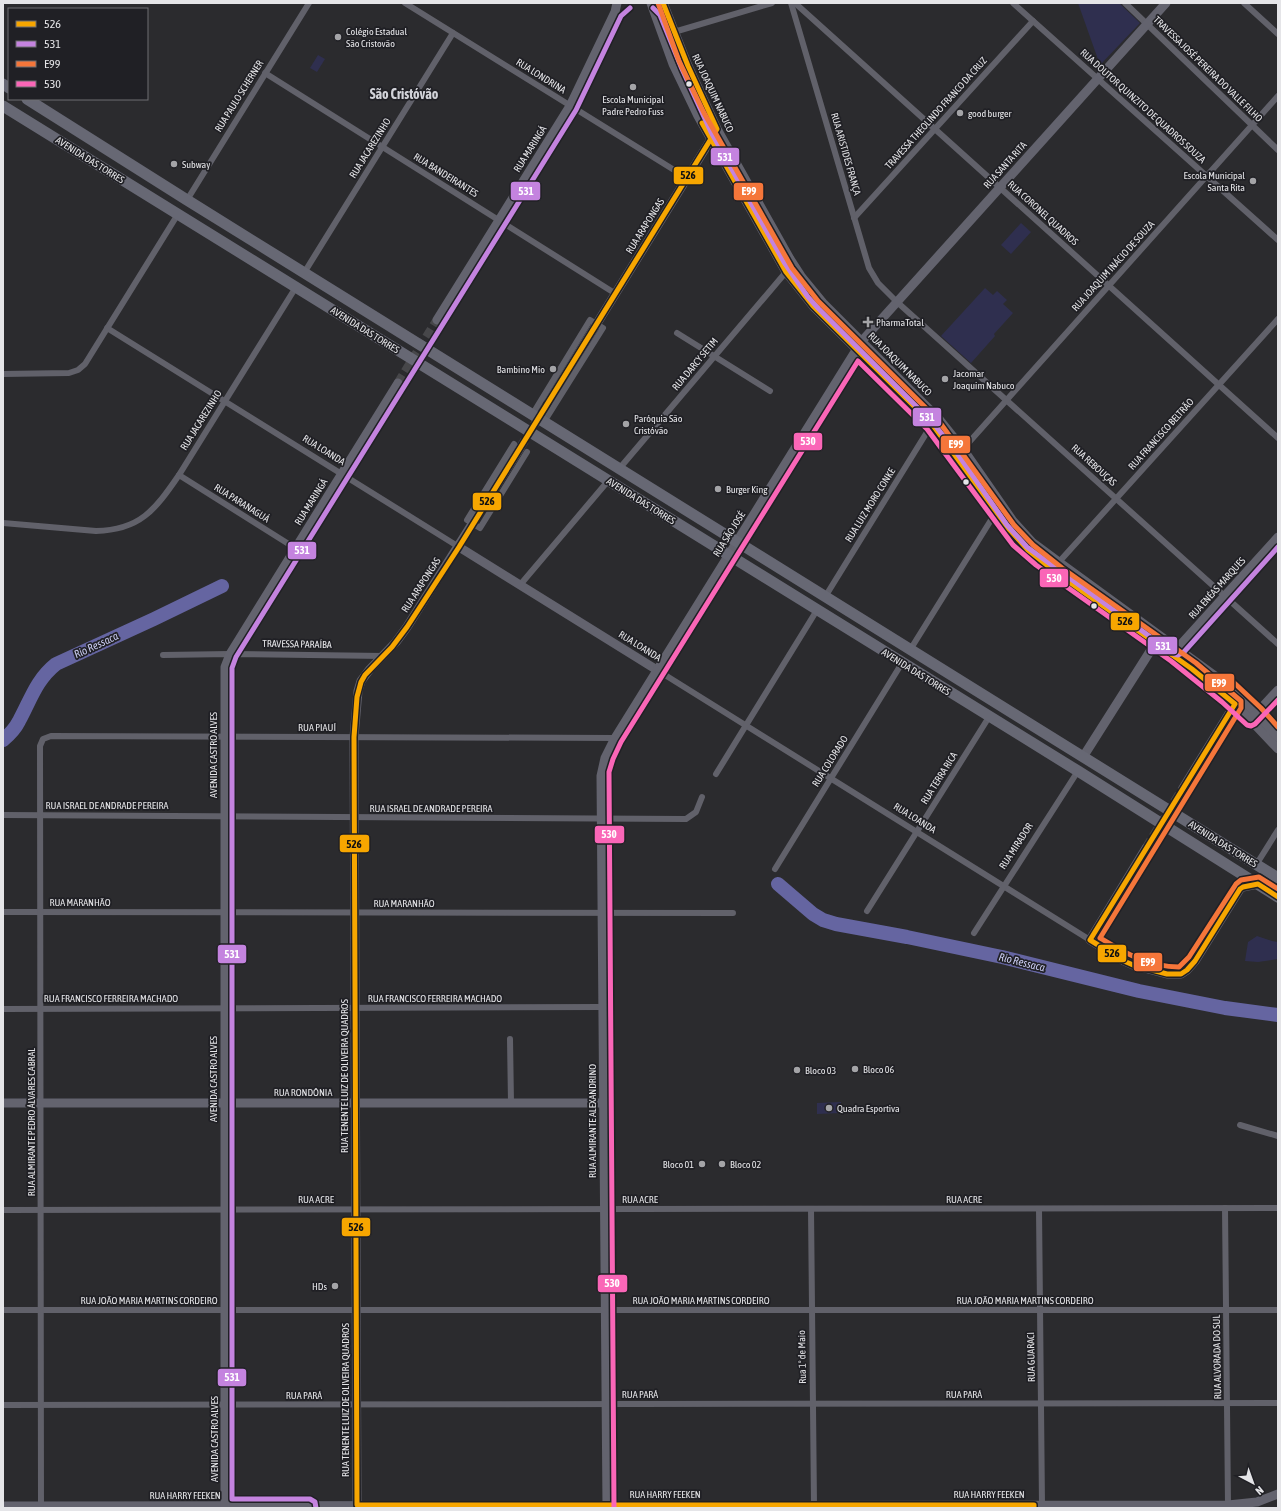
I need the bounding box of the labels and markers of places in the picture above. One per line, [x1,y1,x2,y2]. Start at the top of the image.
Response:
place label: Colégio Estadual São Cristovão [346,26,407,49]
marker: Colégio Estadual São Cristovão [333,32,343,42]
unlabelled marker [684,79,694,89]
marker: Escola Municipal Padre Pedro Fuss [628,82,638,92]
place label: Escola Municipal Padre Pedro Fuss [602,94,664,117]
marker: good burger [955,108,965,118]
place label: good burger [968,108,1012,119]
marker: Subway [169,159,179,169]
place label: Subway [182,159,210,170]
place label: Escola Municipal Santa Rita [1183,170,1245,193]
marker: Escola Municipal Santa Rita [1248,176,1258,186]
marker: PharmaTotal [863,317,873,327]
place label: PharmaTotal [876,317,924,328]
place label: Bambino Mio [497,364,545,375]
marker: Bambino Mio [548,364,558,374]
place label: Jacomar Joaquim Nabuco [953,368,1015,391]
marker: Jacomar Joaquim Nabuco [940,374,950,384]
place label: Paróquia São Cristóvão [634,413,683,436]
marker: Paróquia São Cristóvão [621,419,631,429]
unlabelled marker [961,477,971,487]
marker: Burger King [713,484,723,494]
place label: Burger King [726,484,768,495]
unlabelled marker [1089,601,1099,611]
marker: Bloco 06 [850,1064,860,1074]
place label: Bloco 06 [863,1064,894,1075]
marker: Bloco 03 [792,1065,802,1075]
place label: Bloco 03 [805,1065,836,1076]
marker: Quadra Esportiva [824,1103,834,1113]
place label: Quadra Esportiva [837,1103,900,1114]
place label: Bloco 01 [663,1159,694,1170]
marker: Bloco 01 [697,1159,707,1169]
marker: Bloco 02 [717,1159,727,1169]
place label: Bloco 02 [730,1159,761,1170]
place label: HDs [312,1281,327,1292]
marker: HDs [330,1281,340,1291]

